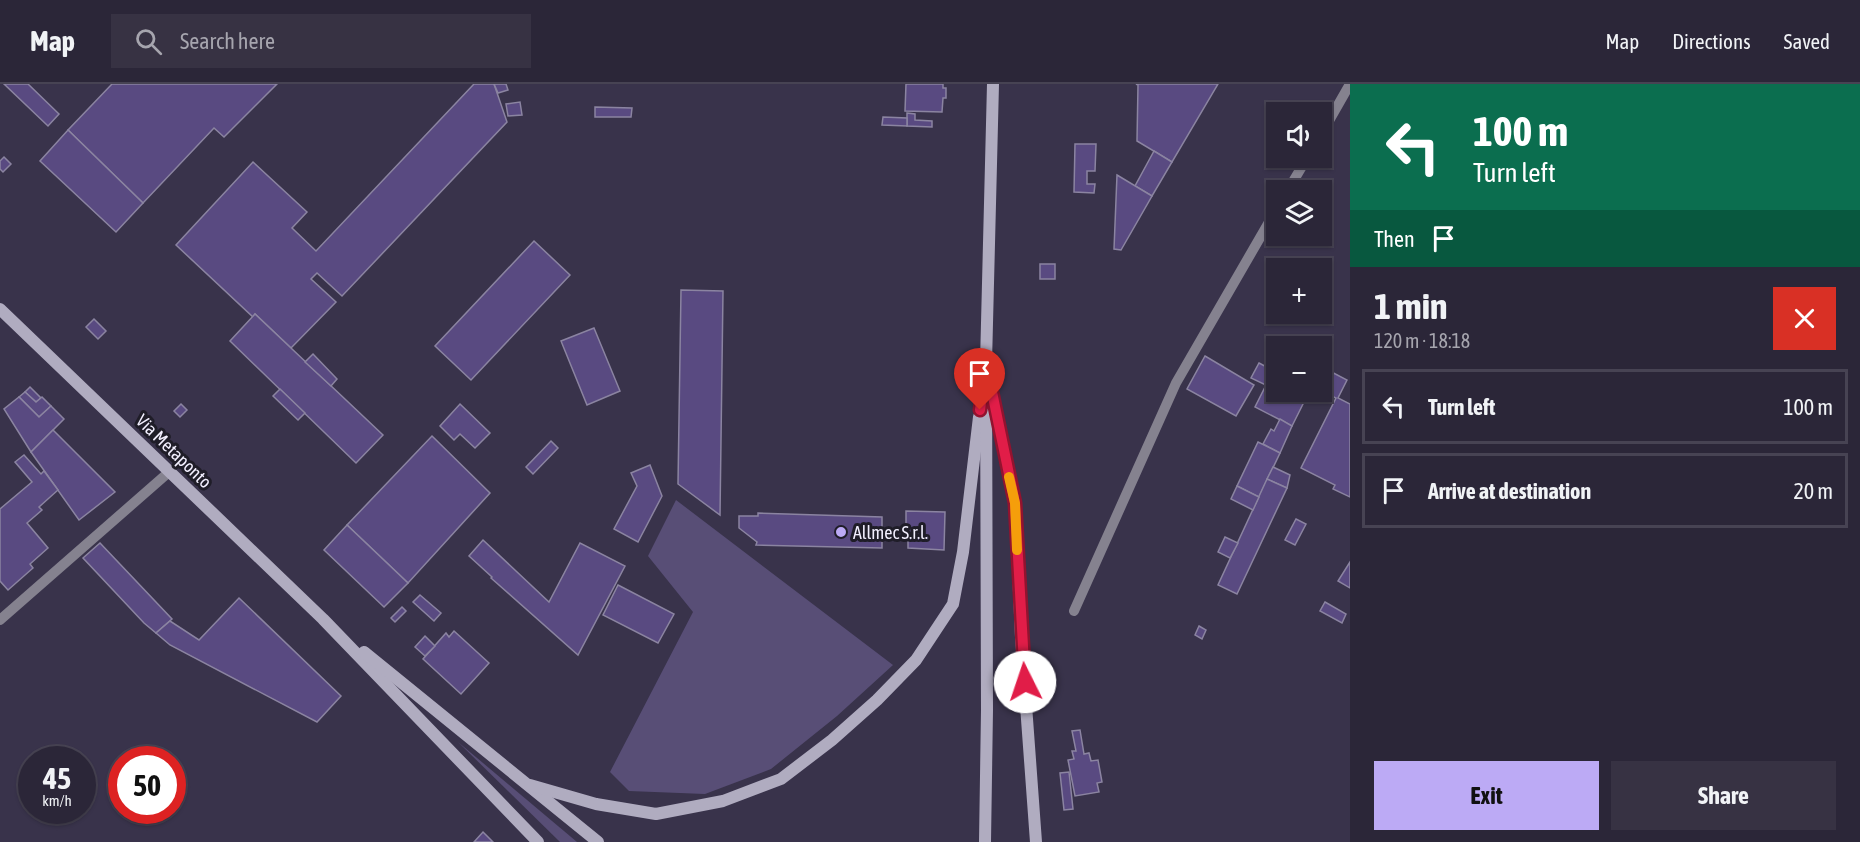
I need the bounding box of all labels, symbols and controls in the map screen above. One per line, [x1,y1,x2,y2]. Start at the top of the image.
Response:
search box [111,14,531,68]
text: Map [30,25,75,57]
icon: search [132,25,165,58]
text: Search here [180,28,275,54]
text: Map [1605,29,1639,53]
text: Directions [1672,29,1751,53]
text: Saved [1784,29,1830,53]
map controls [1266,102,1332,402]
button: sound [1266,102,1332,168]
text: 100 m [1473,107,1568,155]
icon: left [1374,108,1452,186]
text: Turn left [1473,157,1556,188]
button: layers [1266,180,1332,246]
icon: arrive [1427,222,1460,255]
text: Then [1374,226,1415,252]
button: + [1266,258,1332,324]
text: 1 min [1374,285,1448,327]
button: close [1773,287,1836,350]
text: 120 m · 18:18 [1374,329,1470,352]
button: − [1266,336,1332,402]
pin [954,348,1005,410]
icon: arrive [963,357,996,390]
icon: left [1377,390,1410,423]
text: Turn left [1428,394,1495,420]
text: 100 m [1783,394,1833,420]
street label: Via Metaponto [132,410,216,492]
icon: arrive [1377,474,1410,507]
text: Arrive at destination [1428,478,1591,504]
text: 20 m [1793,478,1833,504]
place label: Allmec S.r.l. [853,522,928,543]
marker: Allmec S.r.l. [834,525,848,539]
position arrow [993,650,1057,714]
speed limit sign: 50 [108,746,186,824]
text: 45 [43,761,71,795]
button: Exit [1374,761,1599,830]
button: Share [1611,761,1836,830]
text: km/h [42,792,72,809]

